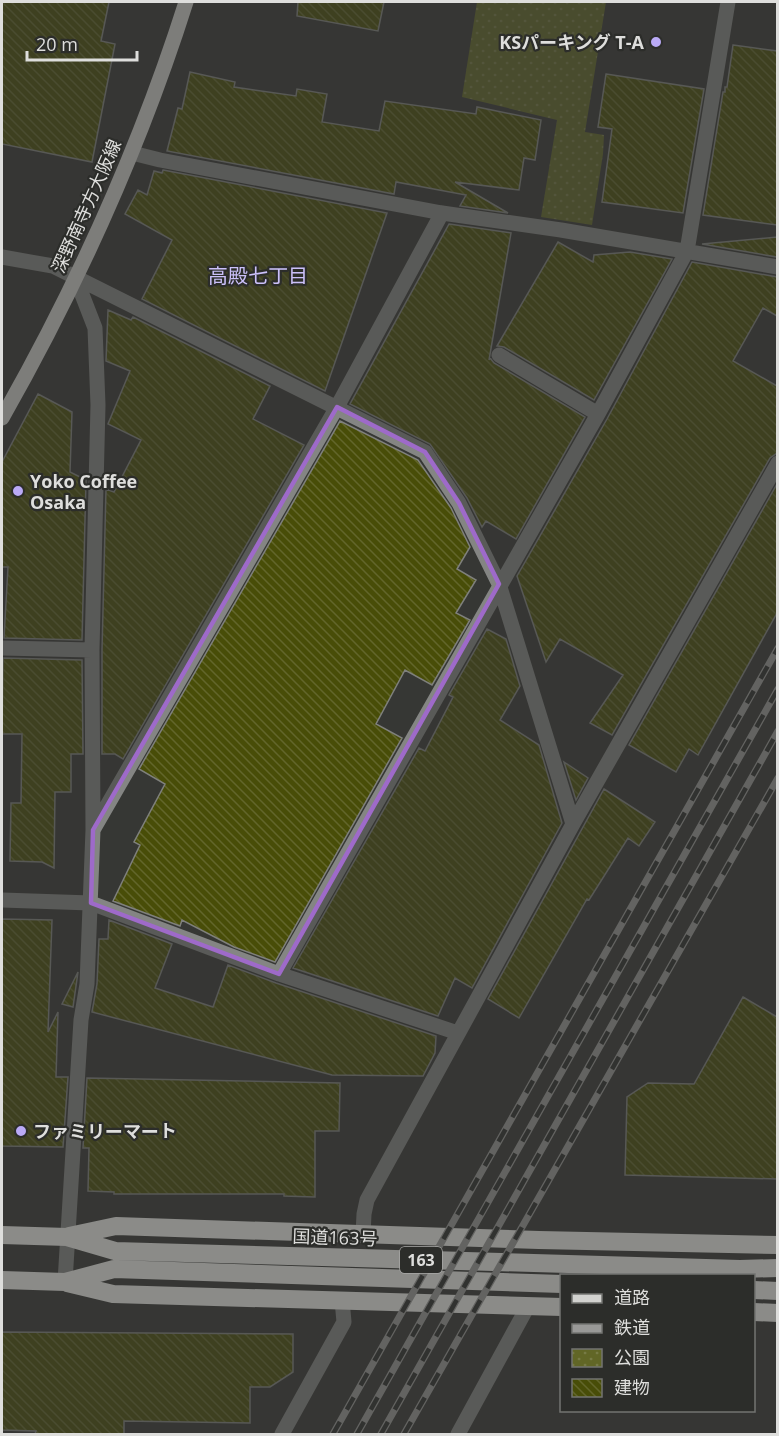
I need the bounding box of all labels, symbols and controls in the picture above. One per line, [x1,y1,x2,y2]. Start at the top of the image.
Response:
scale bar [27,24,136,62]
place label: KSパーキング T-A [499,30,645,54]
text: 20 m [36,32,78,56]
marker: KSパーキング T-A [649,35,663,49]
street label: 深野南寺方大阪線 [46,135,126,277]
district label: 高殿七丁目 [208,262,308,289]
place label: Yoko Coffee Osaka [30,469,137,514]
marker: Yoko Coffee Osaka [11,484,25,498]
place label: ファミリーマート [33,1119,177,1143]
marker: ファミリーマート [14,1124,28,1138]
street label: 国道163号 [292,1224,378,1250]
road number: 163 [400,1247,442,1273]
legend [560,1274,755,1412]
text: 道路 [614,1285,650,1309]
text: 鉄道 [614,1315,650,1339]
text: 公園 [614,1345,650,1369]
text: 建物 [614,1375,650,1399]

